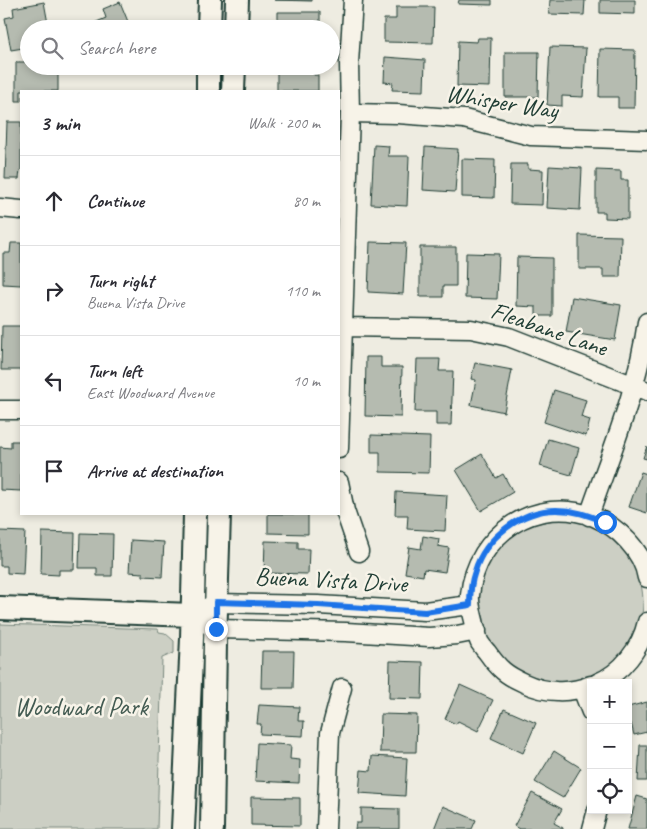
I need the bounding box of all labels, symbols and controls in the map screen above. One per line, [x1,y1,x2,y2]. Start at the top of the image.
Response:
search box [20,20,340,75]
icon: search [38,34,66,62]
text: Search here [78,36,155,60]
street label: Whisper Way [444,77,562,127]
text: 3 min [40,110,80,136]
text: Walk · 200 m [248,113,320,133]
icon: ahead [40,187,68,215]
text: Continue [87,189,144,213]
text: 80 m [293,191,320,211]
text: Turn right [87,269,154,293]
icon: right [40,277,68,305]
text: 110 m [286,281,320,301]
text: Buena Vista Drive [87,293,184,313]
street label: Fleabane Lane [487,294,613,364]
text: Turn left [87,359,142,383]
icon: left [40,367,68,395]
text: 10 m [293,371,320,391]
text: East Woodward Avenue [87,383,214,403]
icon: arrive [40,457,68,485]
text: Arrive at destination [87,459,223,483]
route start [594,511,617,534]
street label: Buena Vista Drive [254,560,410,600]
route end [205,618,228,641]
map controls [587,679,632,814]
button: + [587,679,632,724]
park label: Woodward Park [14,691,149,723]
button: − [587,724,632,769]
button: locate [587,769,632,814]

